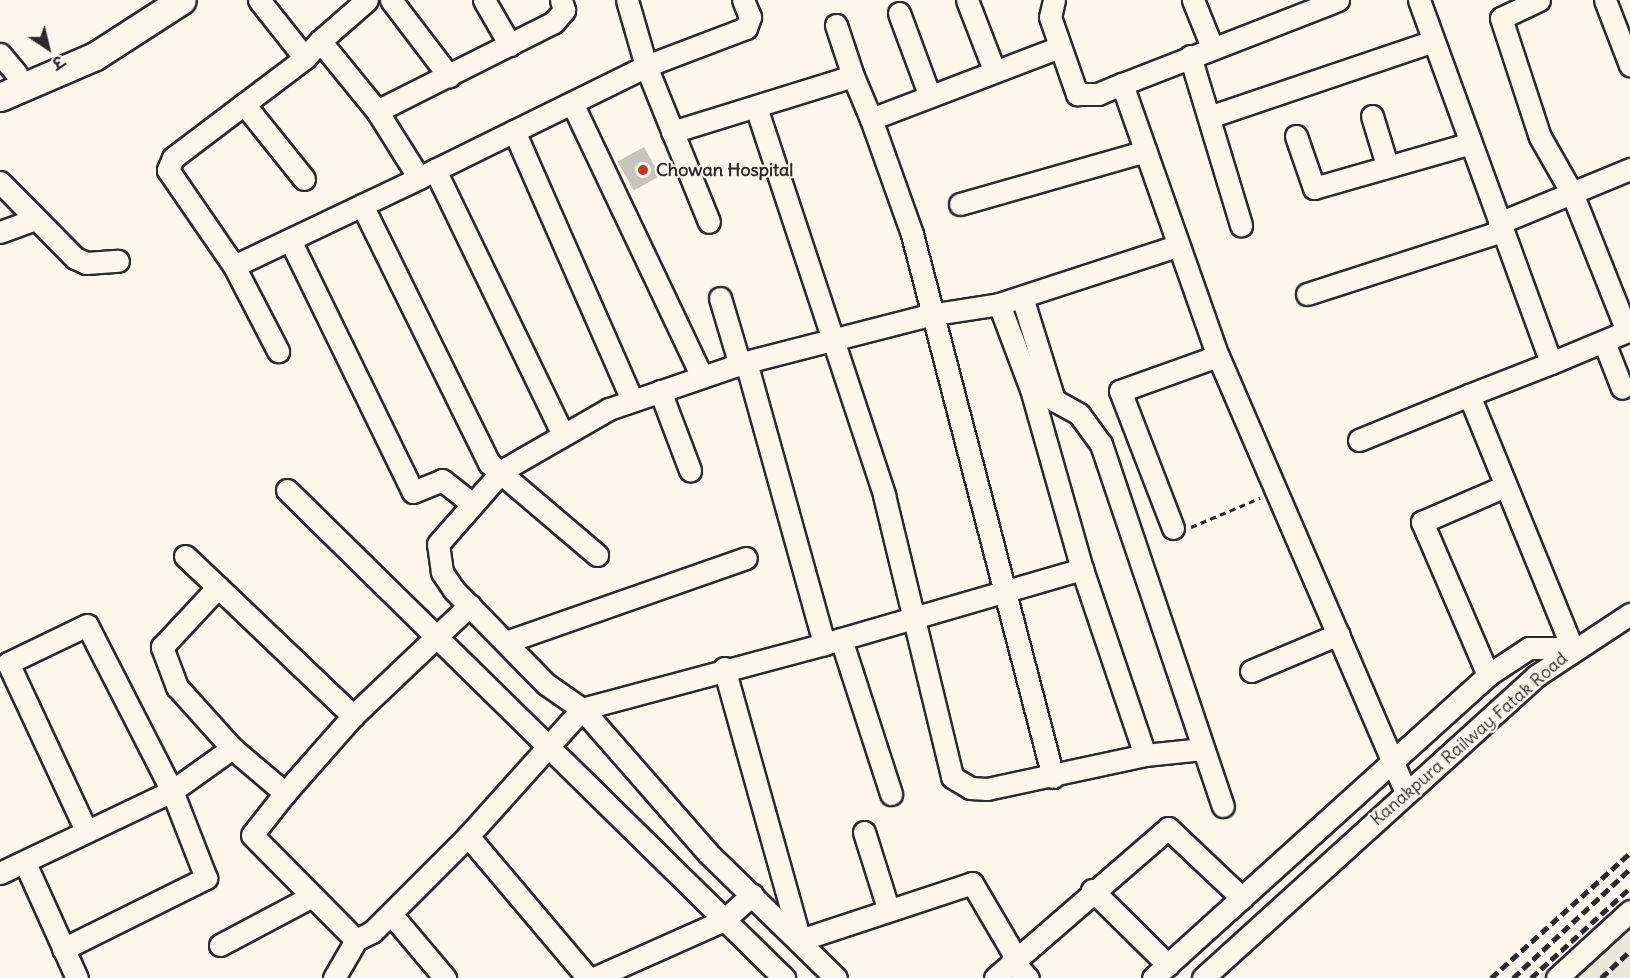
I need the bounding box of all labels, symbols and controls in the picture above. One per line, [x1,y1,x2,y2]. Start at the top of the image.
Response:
north arrow [18,18,78,78]
text: उ [48,51,68,74]
place label: Chowan Hospital [656,159,793,181]
marker: Chowan Hospital [634,161,652,179]
street label: Kanakpura Railway Fatak Road [1366,648,1572,830]

